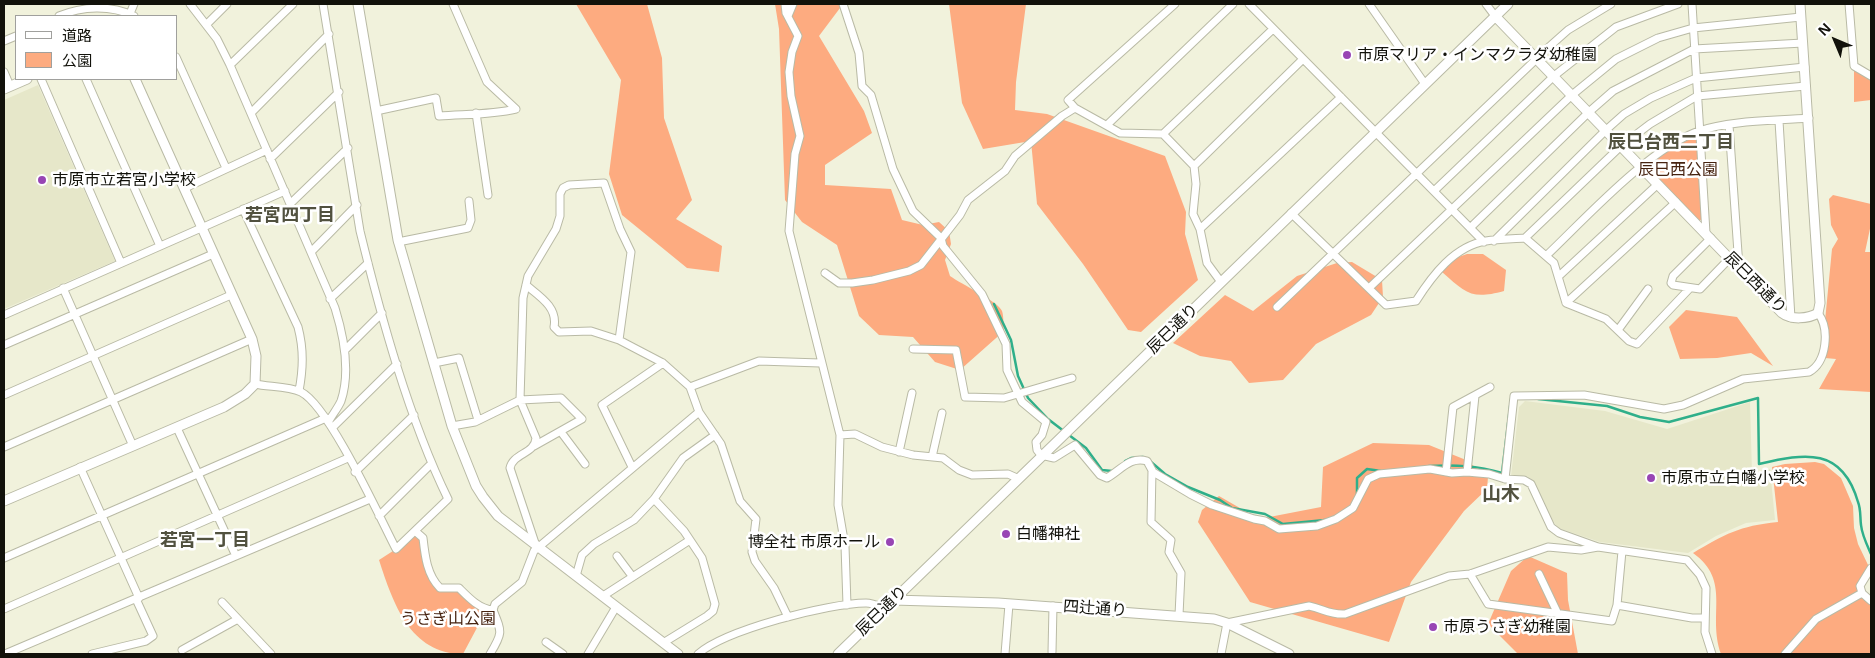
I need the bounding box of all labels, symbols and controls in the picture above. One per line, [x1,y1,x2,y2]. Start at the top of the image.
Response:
legend [15,15,178,80]
north arrow [1810,15,1860,65]
text: N [1813,18,1835,40]
text: 道路 [62,25,92,45]
place label: 市原マリア・インマクラダ幼稚園 [1357,45,1597,65]
marker: 市原マリア・インマクラダ幼稚園 [1341,49,1353,61]
text: 公園 [62,50,92,70]
district label: 辰巳台西二丁目 [1608,132,1734,154]
park label: 辰巳西公園 [1638,160,1718,180]
place label: 市原市立若宮小学校 [52,170,196,190]
marker: 市原市立若宮小学校 [36,174,48,186]
district label: 若宮四丁目 [245,205,335,227]
street label: 辰巳西通り [1720,248,1790,318]
street label: 辰巳通り [1143,300,1203,358]
place label: 市原市立白幡小学校 [1661,468,1805,488]
marker: 市原市立白幡小学校 [1645,472,1657,484]
district label: 山木 [1482,484,1520,506]
place label: 白幡神社 [1016,524,1080,544]
marker: 白幡神社 [1000,528,1012,540]
district label: 若宮一丁目 [160,530,250,552]
place label: 博全社 市原ホール [748,532,880,552]
marker: 博全社 市原ホール [884,536,896,548]
street label: 辰巳通り [852,582,912,640]
street label: 四辻通り [1062,597,1128,621]
park label: うさぎ山公園 [400,609,496,629]
place label: 市原うさぎ幼稚園 [1443,617,1571,637]
marker: 市原うさぎ幼稚園 [1427,621,1439,633]

